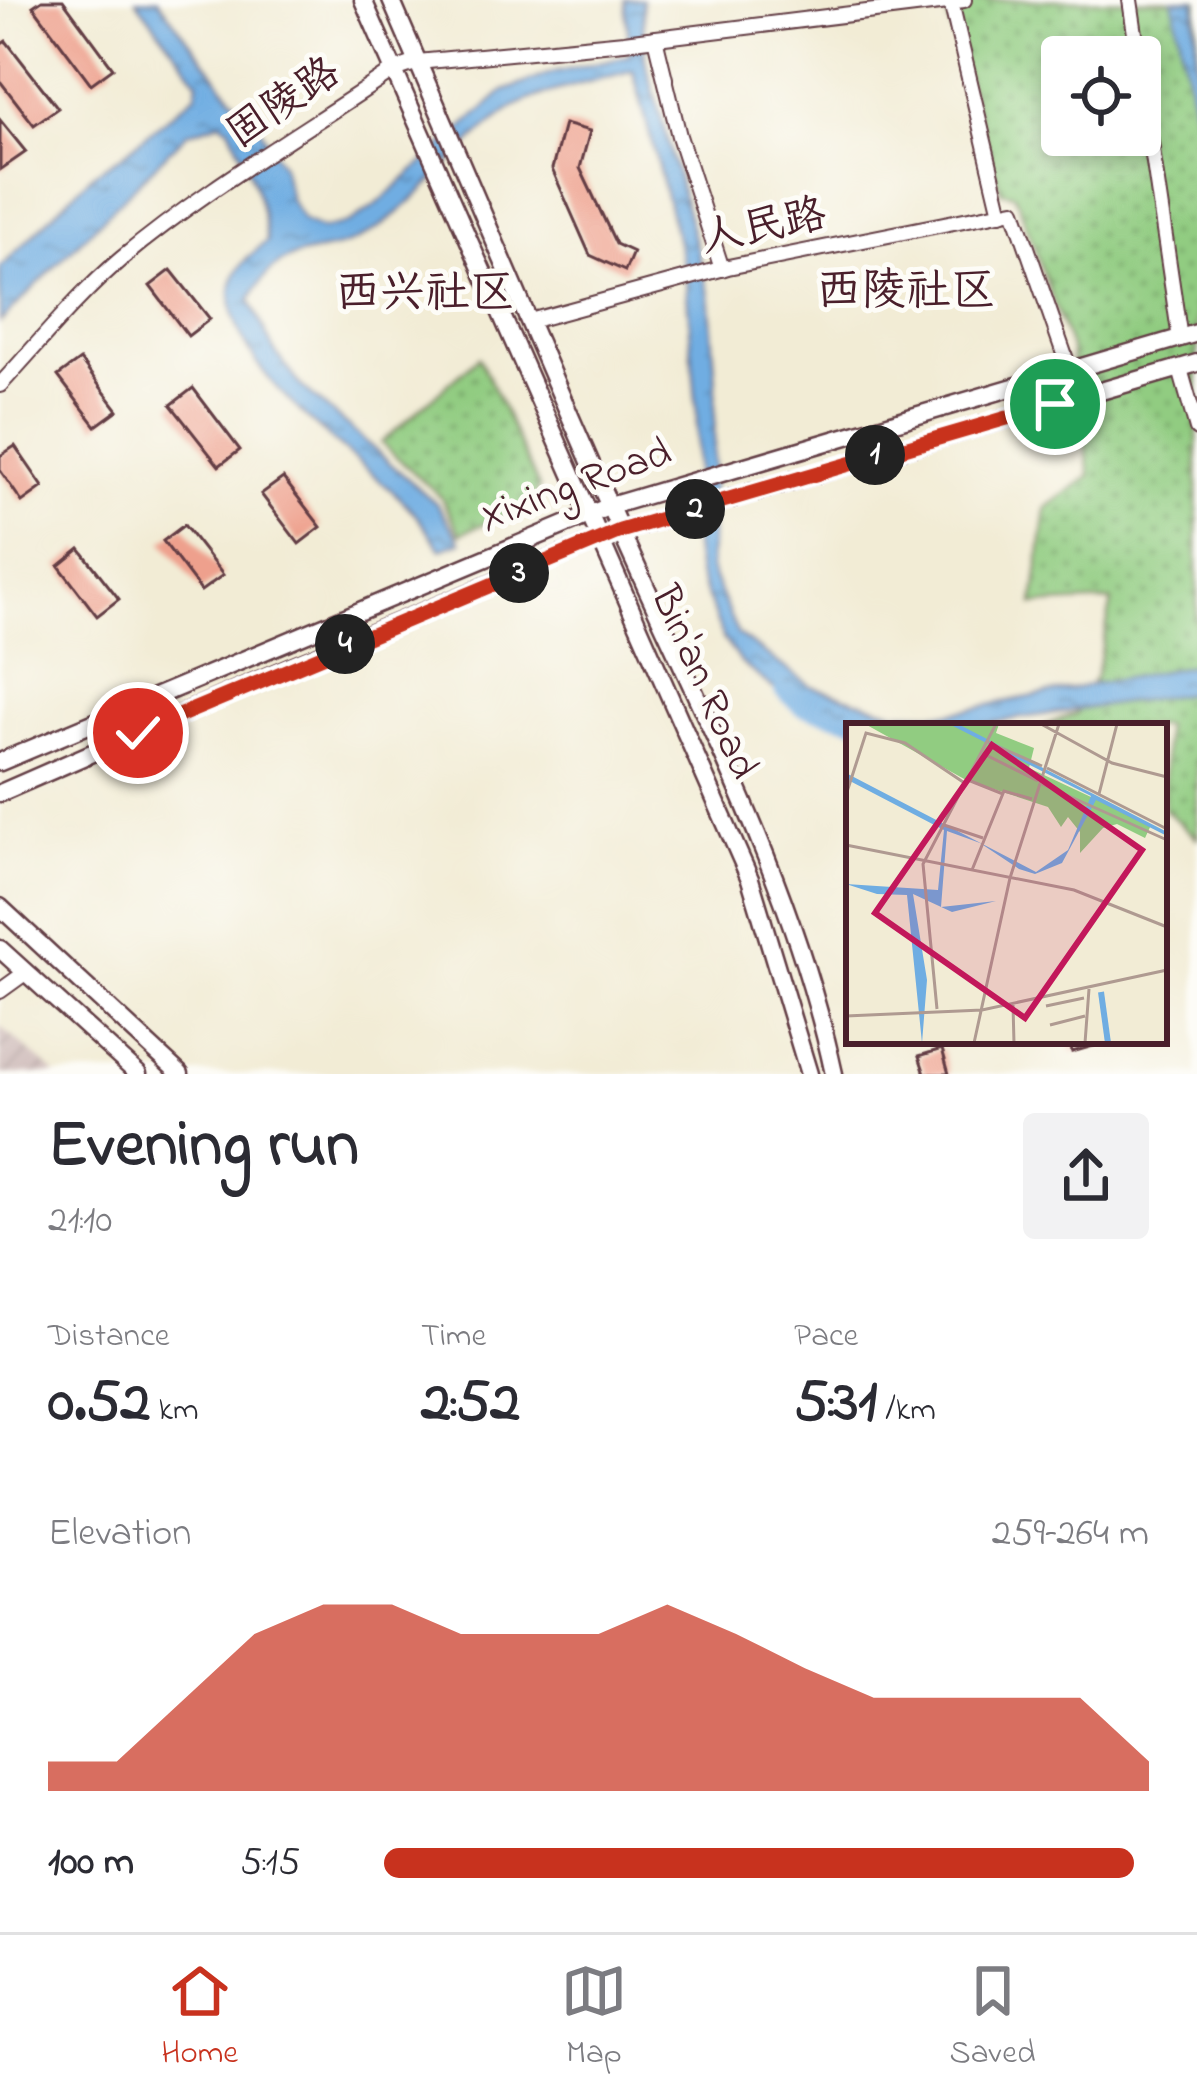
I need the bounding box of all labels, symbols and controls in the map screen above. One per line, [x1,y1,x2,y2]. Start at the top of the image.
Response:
map controls [1041,36,1161,156]
button: locate [1041,36,1161,156]
street label: 固陵路 [215,43,353,165]
street label: 人民路 [696,185,832,271]
district label: 西陵社区 [816,260,996,326]
district label: 西兴社区 [335,262,515,328]
pin [1004,353,1106,455]
icon: arrive [1022,371,1088,437]
street label: Xixing Road [472,423,680,549]
pin: 1 [845,425,905,485]
text: 1 [870,431,880,479]
pin: 2 [665,479,725,539]
text: 2 [687,485,703,533]
pin: 3 [489,543,549,603]
text: 3 [512,549,526,597]
street label: Bin'an Road [633,576,773,790]
pin: 4 [315,614,375,674]
text: 4 [338,620,352,668]
pin [87,682,189,784]
icon: check [105,700,171,766]
inset map [846,723,1167,1044]
text: Evening run [48,1100,359,1196]
button: share [1023,1113,1149,1239]
text: 21:10 [48,1193,112,1250]
text: Distance [48,1313,170,1361]
text: Time [421,1313,486,1361]
text: Pace [794,1313,858,1361]
text: 0.52 [48,1361,150,1448]
text: 2:52 [421,1361,520,1448]
text: 5:31 [794,1361,877,1448]
text: km [150,1387,199,1435]
text: /km [877,1387,936,1435]
text: Elevation [48,1506,191,1563]
text: 259–264 m [992,1506,1149,1563]
text: 100 m [48,1835,134,1892]
text: 5:15 [240,1835,300,1892]
tab: Home [161,1958,238,2078]
tab: Map [561,1958,627,2078]
tab: Saved [950,1958,1036,2078]

